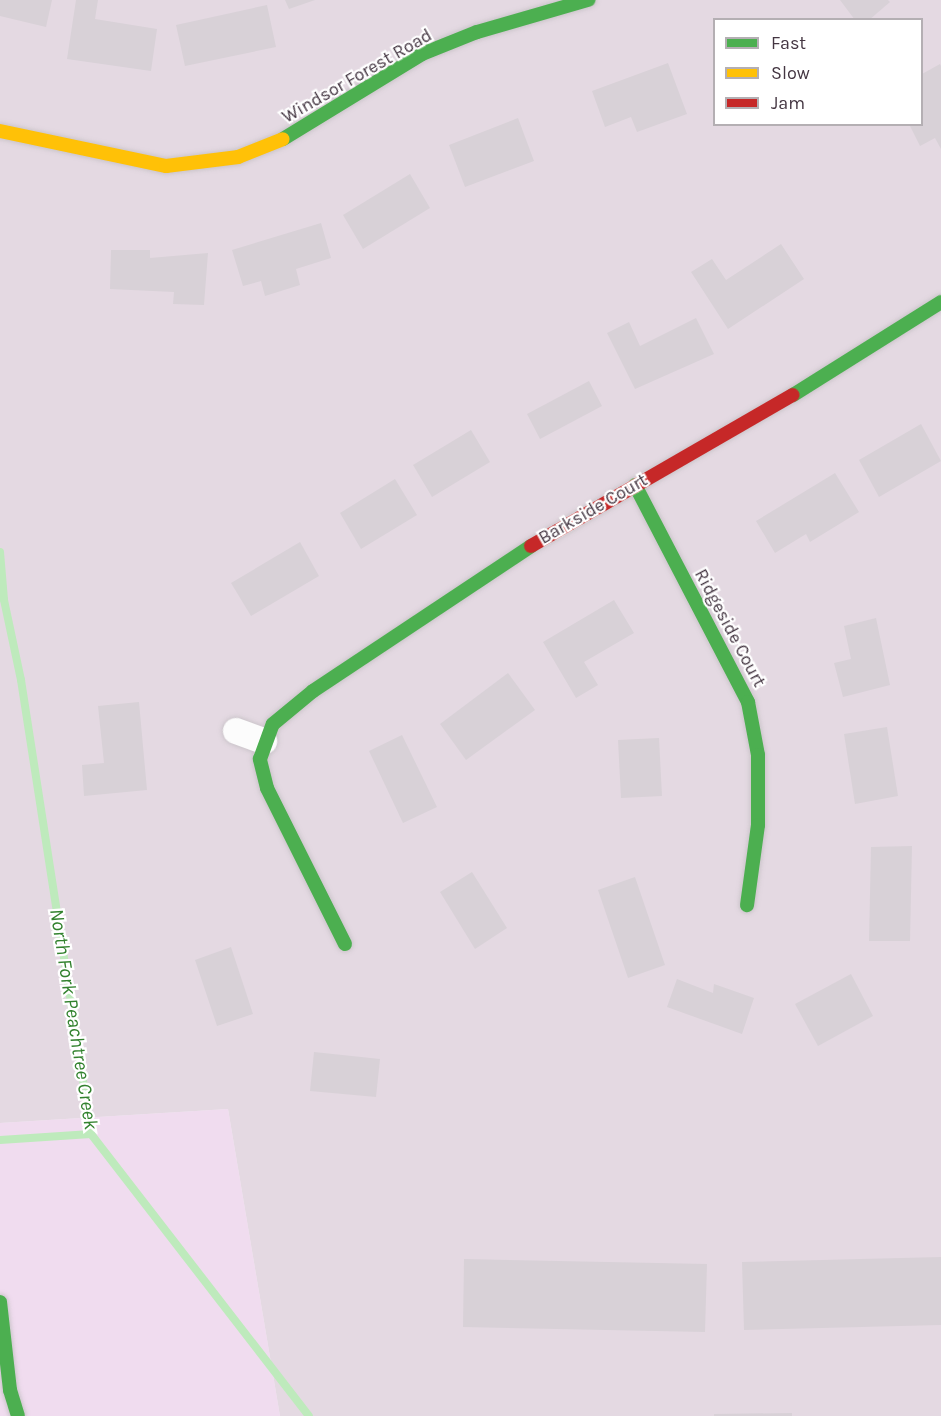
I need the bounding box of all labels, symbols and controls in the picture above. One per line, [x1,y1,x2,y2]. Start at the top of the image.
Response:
legend [713,18,923,126]
street label: Windsor Forest Road [278,24,436,128]
text: Fast [771,32,806,54]
text: Slow [771,62,810,84]
text: Jam [771,92,805,114]
street label: Barkside Court [535,469,651,549]
street label: Ridgeside Court [690,565,770,691]
water label: North Fork Peachtree Creek [45,907,103,1131]

